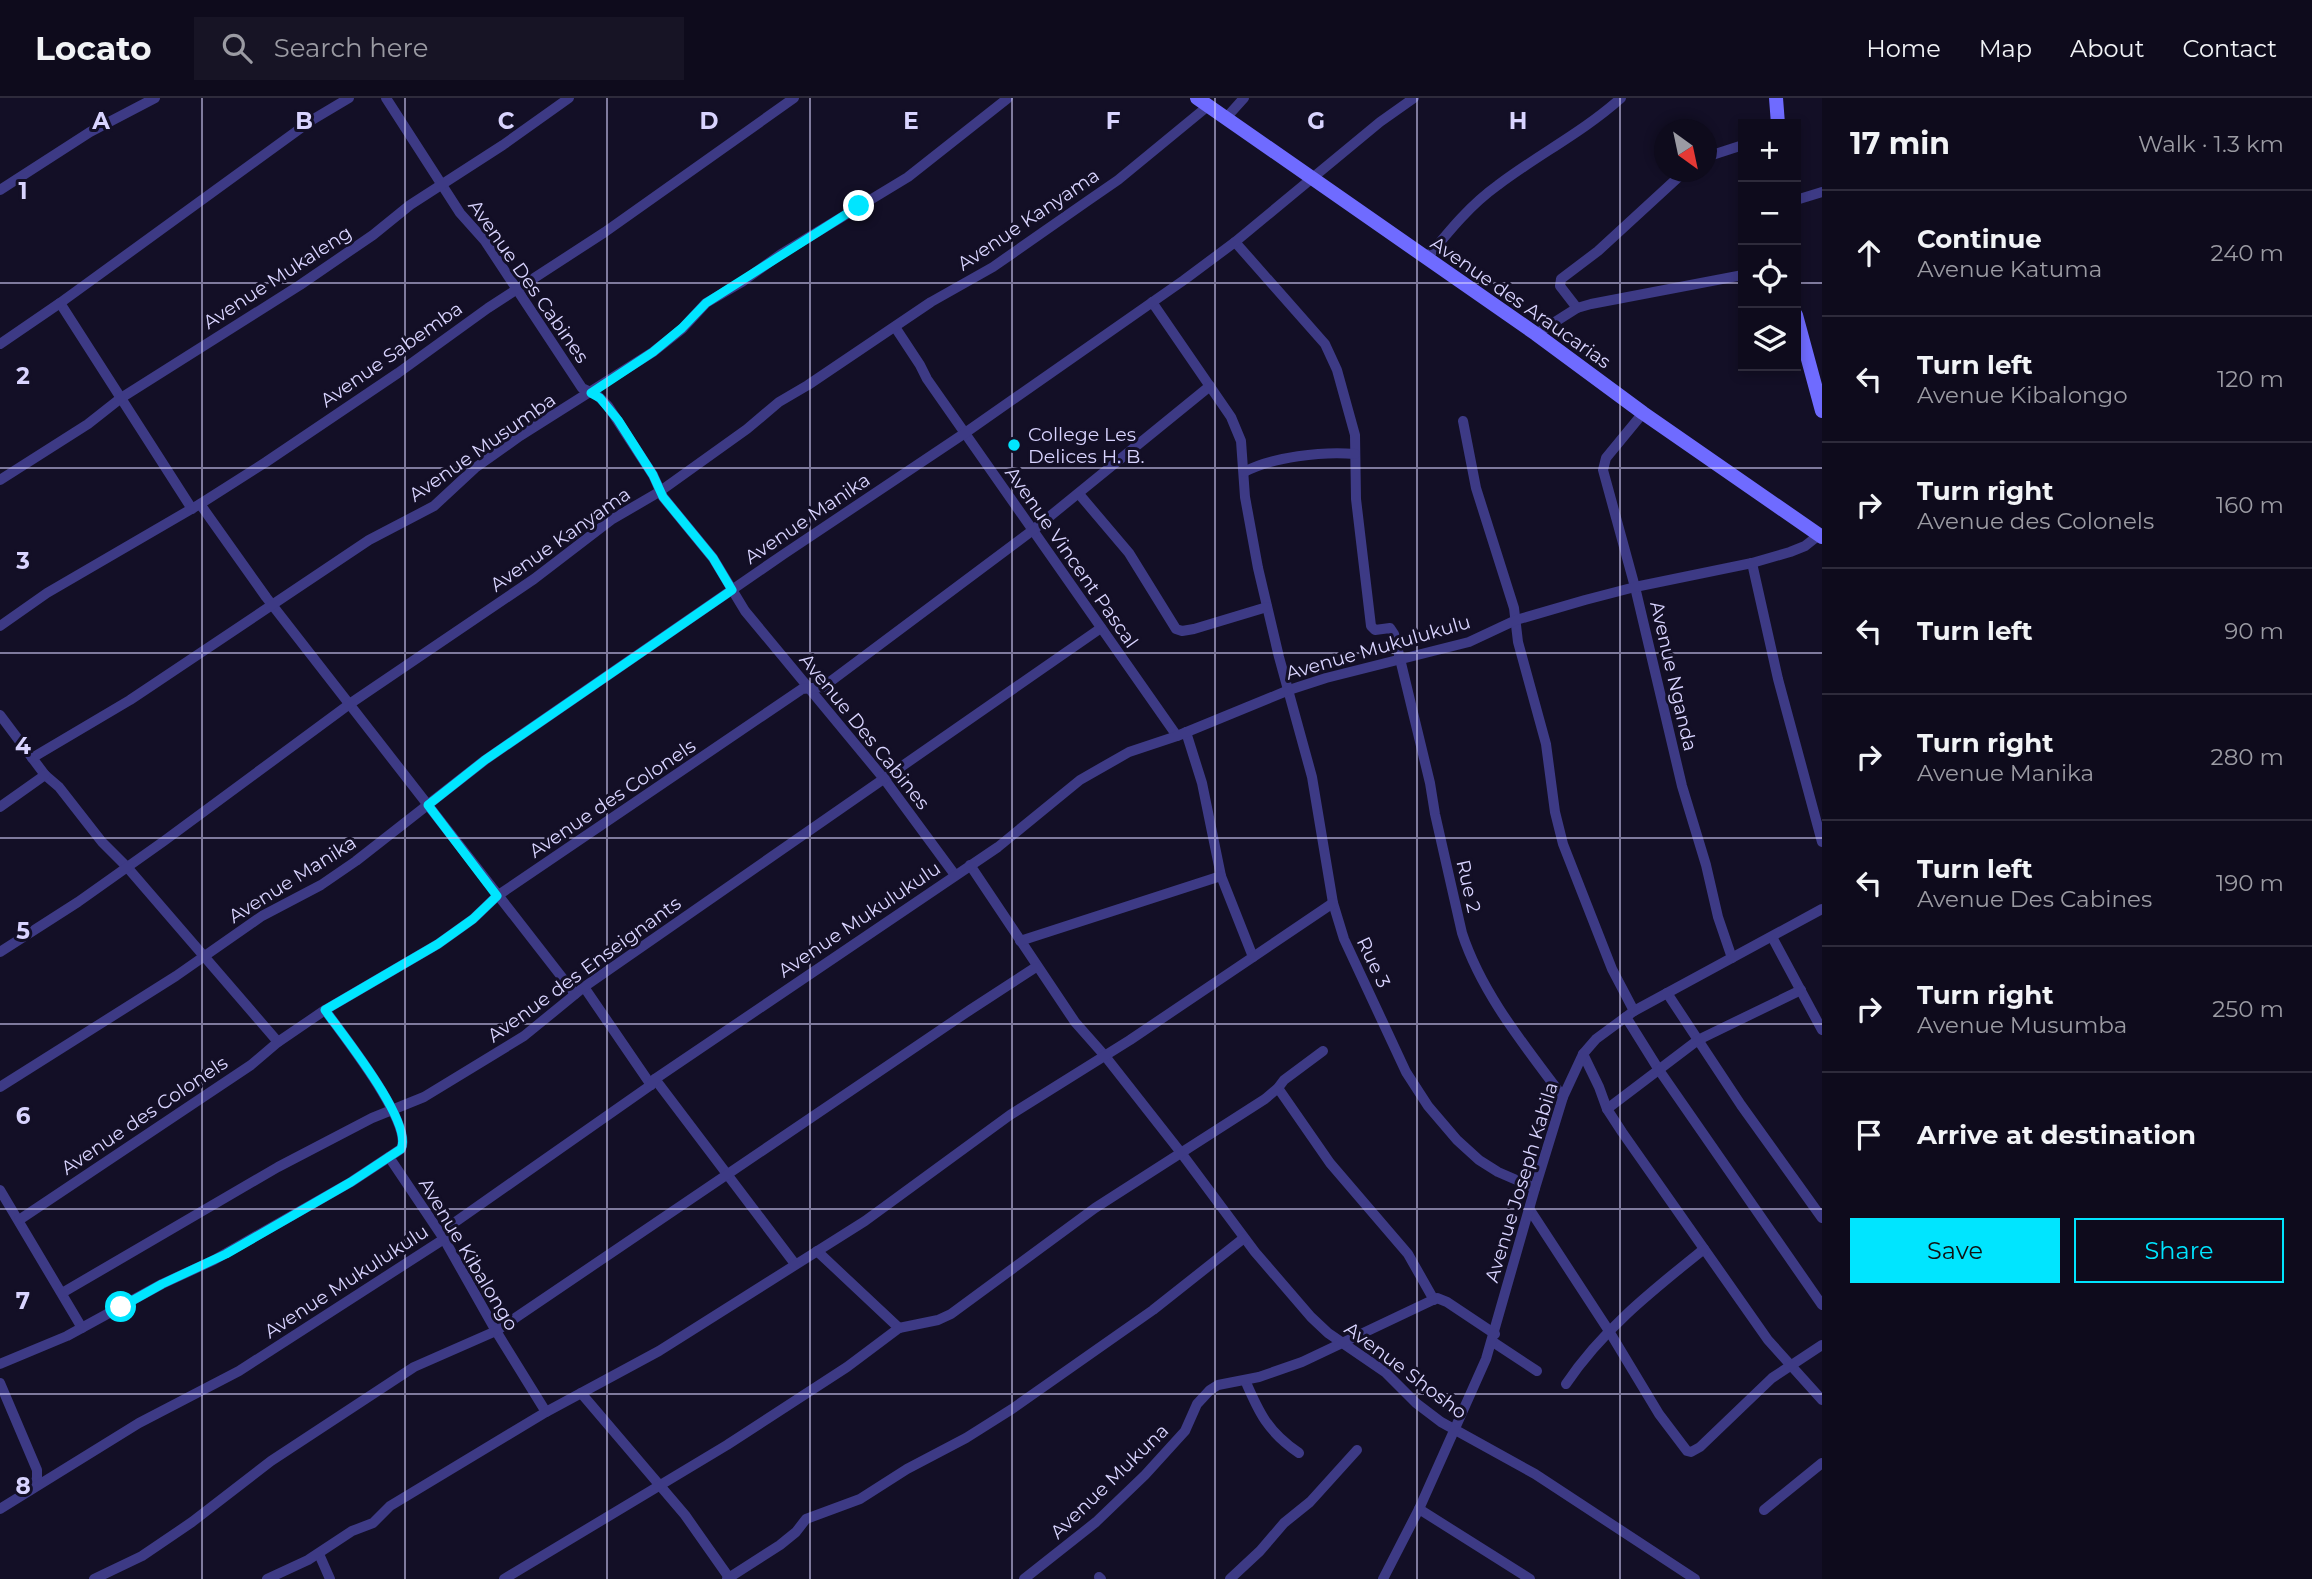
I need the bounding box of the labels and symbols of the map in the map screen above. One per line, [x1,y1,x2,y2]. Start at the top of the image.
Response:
text: A [91,107,110,135]
text: B [295,107,313,135]
text: C [498,107,515,135]
text: D [700,107,719,135]
text: E [903,107,919,135]
text: F [1106,107,1121,135]
text: G [1307,107,1325,135]
text: H [1509,107,1527,135]
north arrow [1654,119,1717,182]
street label: Avenue Kanyama [953,163,1104,275]
text: 1 [18,177,28,205]
route end [843,190,874,221]
street label: Avenue Des Cabines [463,195,594,367]
street label: Avenue Mukaleng [199,221,356,334]
street label: Avenue des Araucarias [1426,231,1615,373]
street label: Avenue Sabemba [316,297,467,412]
text: 2 [16,362,30,390]
street label: Avenue Musumba [404,388,560,507]
place label: College Les Delices H. B. [1028,423,1144,468]
marker: College Les Delices H. B. [1006,437,1022,453]
street label: Avenue Vincent Pascal [1000,462,1143,652]
street label: Avenue Manika [740,468,874,569]
street label: Avenue Kanyama [486,482,635,596]
text: 3 [15,547,30,575]
street label: Avenue Nganda [1645,599,1702,753]
street label: Avenue Mukulukulu [1283,610,1473,685]
street label: Avenue Des Cabines [795,649,935,814]
text: 4 [15,732,31,760]
street label: Avenue des Colonels [525,734,700,863]
street label: Avenue Manika [224,831,360,928]
street label: Avenue Mukulukulu [774,856,945,982]
street label: Rue 2 [1451,857,1486,915]
street label: Avenue des Enseignants [483,891,686,1047]
text: 5 [16,917,30,945]
street label: Rue 3 [1352,933,1395,991]
street label: Avenue des Colonels [57,1051,232,1180]
street label: Avenue Joseph Kabila [1480,1079,1563,1285]
text: 6 [16,1102,31,1130]
street label: Avenue Kibalongo [414,1174,523,1335]
street label: Avenue Mukulukulu [260,1220,433,1343]
text: 7 [16,1287,30,1315]
route start [105,1291,136,1322]
street label: Avenue Shosho [1340,1317,1471,1424]
street label: Avenue Mukuna [1045,1419,1173,1544]
text: 8 [15,1472,31,1500]

